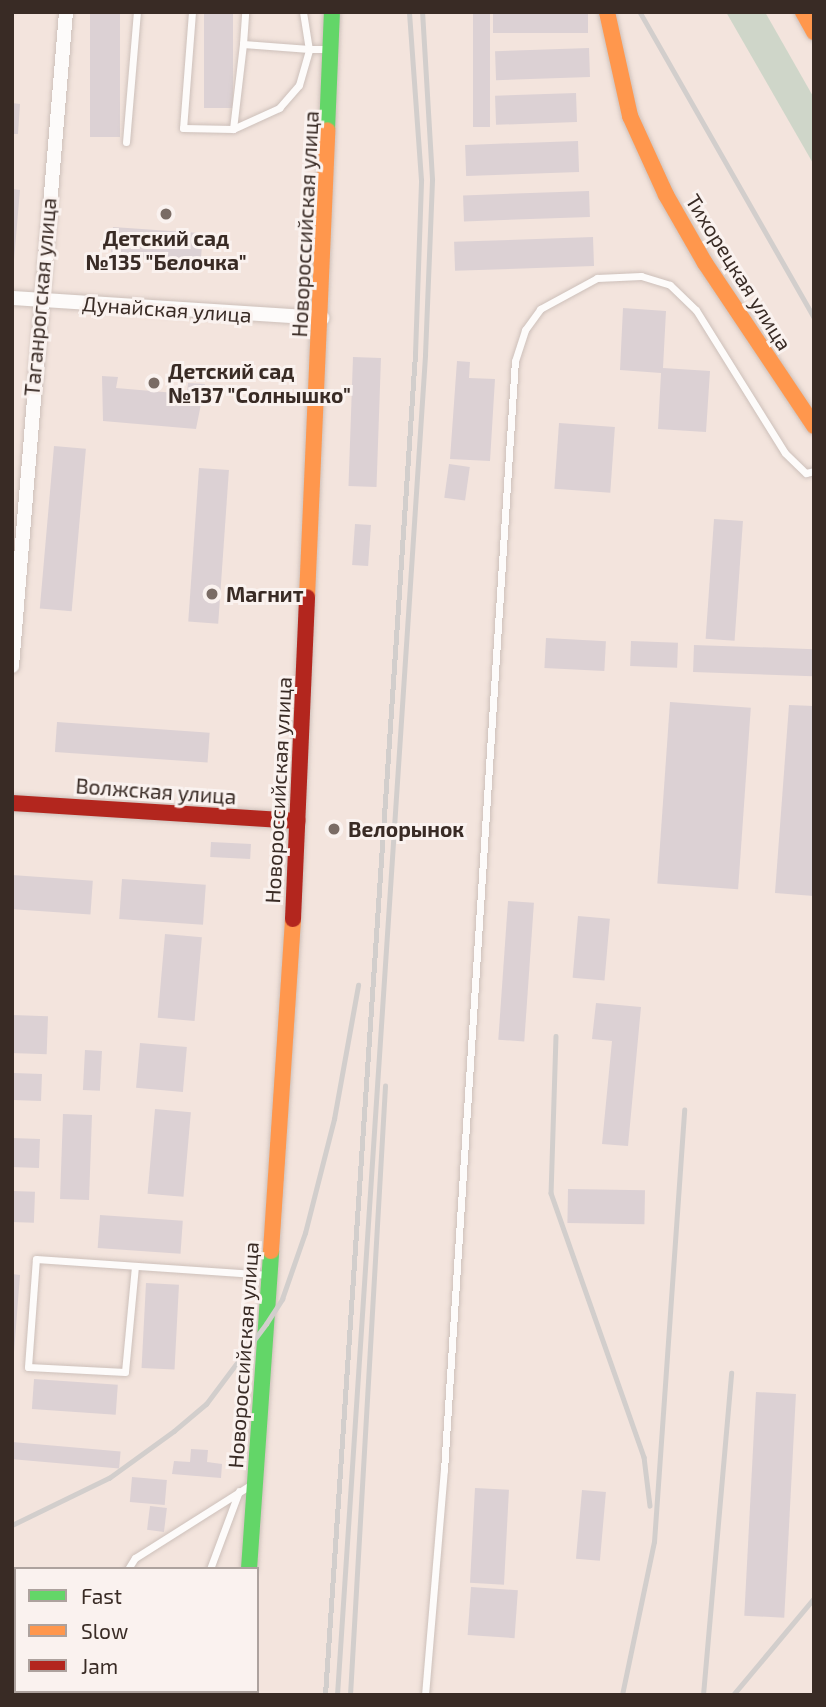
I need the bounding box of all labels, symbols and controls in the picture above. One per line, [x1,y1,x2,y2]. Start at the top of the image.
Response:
street label: Новороссийская улица [286,110,324,338]
street label: Тихорецкая улица [681,189,797,355]
street label: Таганрогская улица [19,197,61,397]
marker: Детский сад №135 "Белочка" [158,206,174,222]
place label: Детский сад №135 "Белочка" [85,225,247,275]
street label: Дунайская улица [82,291,252,327]
place label: Детский сад №137 "Солнышко" [168,358,351,408]
marker: Детский сад №137 "Солнышко" [146,375,162,391]
place label: Магнит [226,581,303,607]
marker: Магнит [204,586,220,602]
street label: Новороссийская улица [259,676,297,904]
street label: Волжская улица [75,773,237,809]
place label: Велорынок [348,816,464,842]
marker: Велорынок [326,821,342,837]
street label: Новороссийская улица [223,1241,263,1469]
legend [14,1567,259,1693]
text: Fast [81,1583,122,1608]
text: Slow [81,1618,128,1643]
text: Jam [81,1653,118,1678]

